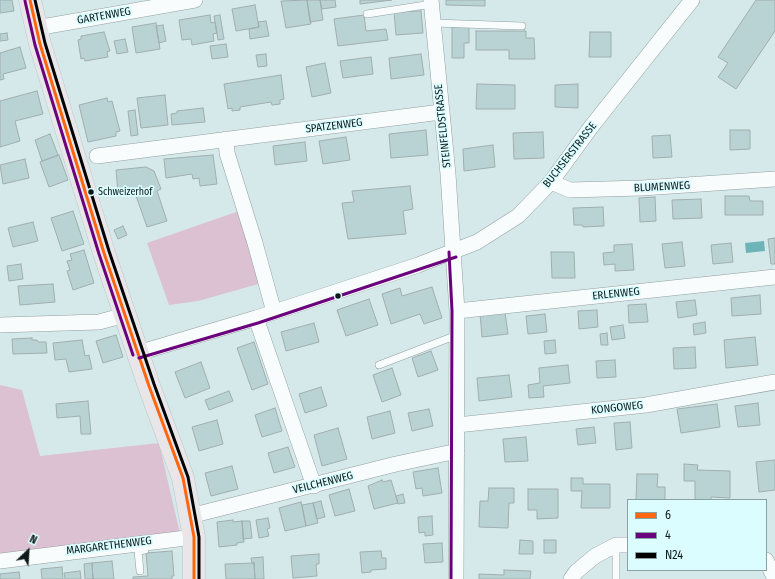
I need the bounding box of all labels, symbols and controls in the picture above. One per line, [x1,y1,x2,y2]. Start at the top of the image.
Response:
street label: GARTENWEG [76,5,132,27]
street label: STEINFELDSTRASSE [432,83,454,169]
street label: SPATZENWEG [305,116,363,136]
street label: BUCHSERSTRASSE [540,120,600,190]
street label: BLUMENWEG [634,179,690,195]
place label: Schweizerhof [98,186,152,198]
marker: Schweizerhof [86,187,96,197]
street label: ERLENWEG [592,285,640,303]
unlabelled marker [333,291,343,301]
street label: KONGOWEG [590,399,644,417]
street label: VEILCHENWEG [291,469,355,497]
legend [627,499,767,571]
text: 6 [665,508,671,522]
text: 4 [665,528,671,542]
north arrow [8,531,48,571]
text: N [28,532,39,547]
street label: MARGARETHENWEG [66,534,152,558]
text: N24 [665,548,683,562]

